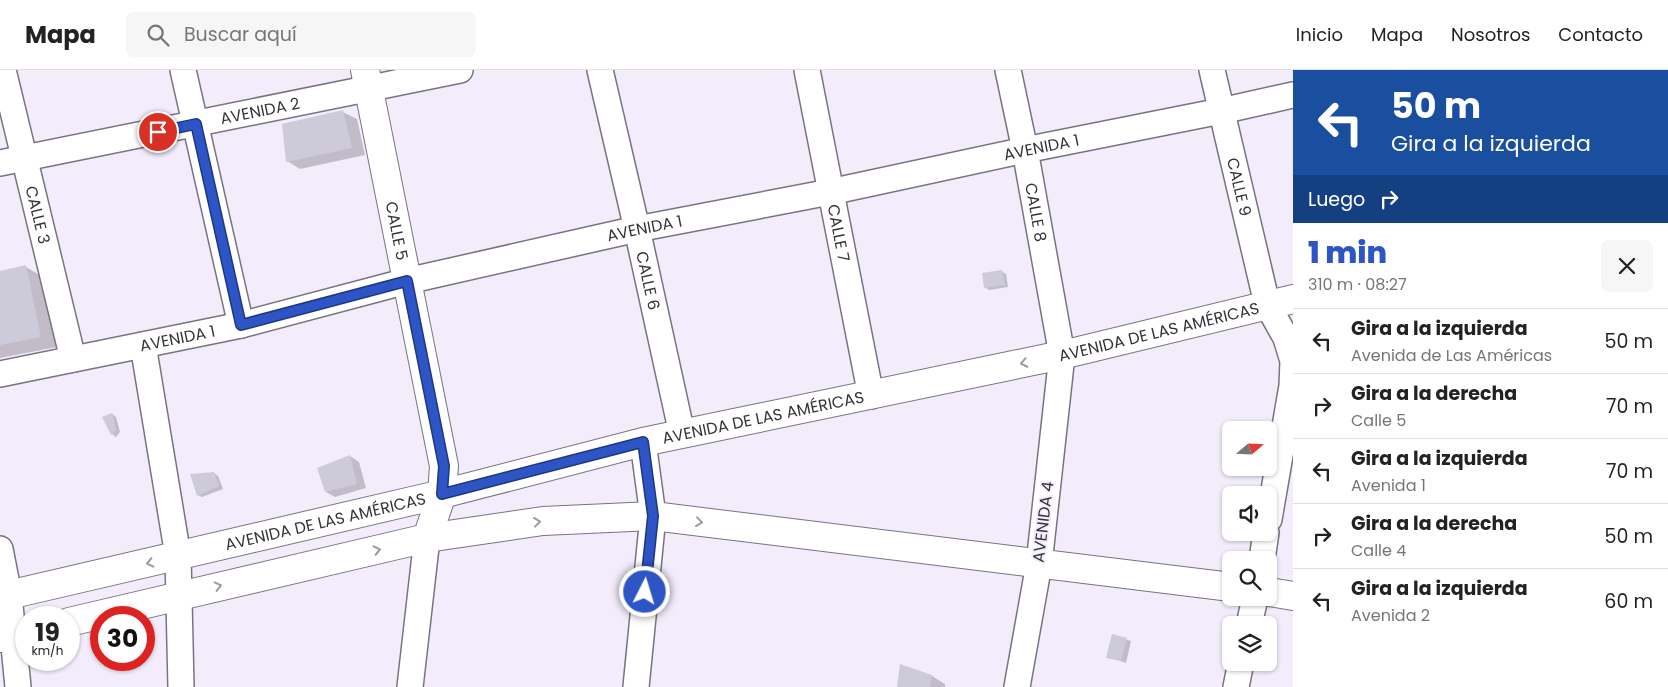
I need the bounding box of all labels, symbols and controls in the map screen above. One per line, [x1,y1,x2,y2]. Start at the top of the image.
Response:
search box [126,12,476,57]
text: Mapa [25,18,96,51]
icon: search [144,21,172,49]
text: Buscar aquí [184,21,297,48]
text: Inicio [1296,22,1343,47]
text: Mapa [1371,22,1423,47]
text: Nosotros [1451,22,1530,47]
text: Contacto [1558,22,1643,47]
text: 50 m [1391,81,1481,130]
icon: left [1308,90,1373,155]
street label: AVENIDA 2 [218,91,302,130]
pin [137,111,179,153]
icon: arrive [144,118,172,146]
street label: AVENIDA 1 [1001,128,1081,166]
text: Gira a la izquierda [1391,128,1591,159]
street label: CALLE 9 [1221,155,1257,218]
street label: CALLE 8 [1020,181,1053,244]
street label: CALLE 3 [20,183,56,246]
icon: right [1375,185,1403,213]
text: Luego [1308,186,1365,213]
street label: CALLE 5 [380,199,414,262]
street label: CALLE 7 [822,202,856,264]
street label: AVENIDA 1 [604,209,684,247]
text: 1 min [1308,231,1387,274]
button: close [1601,240,1653,292]
street label: CALLE 6 [631,249,666,312]
text: 310 m · 08:27 [1308,273,1407,296]
street label: AVENIDA DE LAS AMÉRICAS [1056,296,1261,367]
text: Gira a la izquierda [1351,315,1528,342]
street label: AVENIDA 1 [138,319,217,357]
icon: left [1308,327,1336,355]
text: 50 m [1604,328,1653,355]
text: Avenida de Las Américas [1351,344,1552,367]
one-way arrow [1020,357,1029,368]
text: Gira a la derecha [1351,380,1517,407]
street label: AVENIDA DE LAS AMÉRICAS [660,385,866,449]
icon: right [1308,392,1336,420]
text: 70 m [1606,393,1653,420]
text: Calle 5 [1351,409,1406,432]
north arrow [1222,421,1278,476]
map controls [1222,421,1277,671]
text: Gira a la izquierda [1351,445,1528,472]
icon: left [1308,457,1336,485]
text: 70 m [1606,458,1653,485]
text: Avenida 1 [1351,474,1426,497]
street label: AVENIDA 4 [1027,480,1059,564]
button: sound [1222,486,1277,541]
street label: AVENIDA DE LAS AMÉRICAS [223,487,428,556]
text: Gira a la derecha [1351,510,1517,537]
one-way arrow [695,516,703,527]
one-way arrow [533,517,541,528]
icon: right [1308,522,1336,550]
text: 50 m [1604,523,1653,550]
text: Calle 4 [1351,539,1406,562]
one-way arrow [372,545,381,556]
button: search [1222,551,1277,606]
one-way arrow [145,557,154,568]
position arrow [618,565,670,617]
text: Gira a la izquierda [1351,575,1528,602]
one-way arrow [214,581,223,592]
icon: left [1308,587,1336,615]
text: 60 m [1604,588,1653,615]
text: Avenida 2 [1351,604,1430,627]
speed limit sign: 30 [90,606,155,671]
text: 19 [35,615,60,650]
button: layers [1222,616,1277,671]
text: km/h [32,642,63,659]

